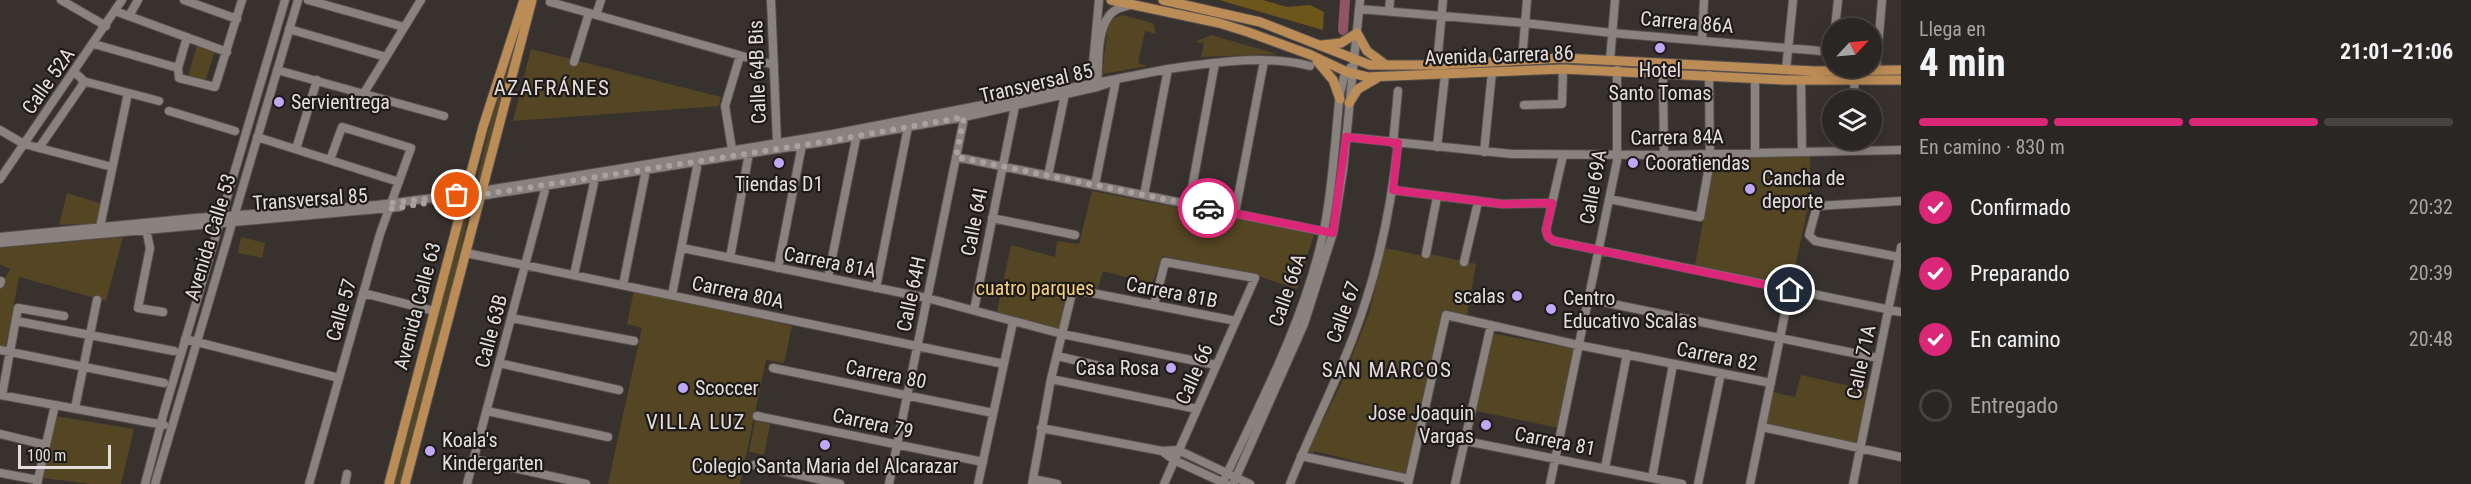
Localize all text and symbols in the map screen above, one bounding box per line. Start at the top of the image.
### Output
street label: Carrera 86A [1639,6,1735,38]
text: Llega en [1919,17,1986,41]
north arrow [1822,18,1882,78]
map controls [1822,18,1882,150]
street label: Calle 64B Bis [743,20,771,124]
text: 21:01–21:06 [2340,39,2453,64]
street label: Avenida Carrera 86 [1424,40,1574,70]
text: 4 min [1919,40,2006,86]
marker: Hotel Santo Tomas [1653,41,1667,55]
street label: Calle 52A [17,43,80,119]
street label: Transversal 85 [977,58,1095,108]
place label: Hotel Santo Tomas [1609,58,1711,105]
district label: AZAFRÁNES [494,76,610,100]
place label: Servientrega [291,90,390,114]
button: layers [1822,90,1882,150]
marker: Servientrega [272,95,286,109]
street label: Carrera 84A [1630,124,1724,150]
text: En camino · 830 m [1919,135,2065,159]
street label: Calle 69A [1575,147,1611,226]
place label: Cooratiendas [1645,151,1750,175]
marker: Tiendas D1 [772,156,786,170]
marker: Cooratiendas [1626,156,1640,170]
place label: Cancha de deporte [1762,166,1845,213]
pin [431,169,482,220]
street label: Avenida Calle 53 [179,171,241,303]
place label: Tiendas D1 [735,172,823,196]
icon: bag [440,178,473,211]
courier [1178,178,1238,238]
marker: Cancha de deporte [1743,182,1757,196]
street label: Transversal 85 [252,183,368,215]
street label: Calle 64I [956,186,992,258]
icon: check [1919,191,1952,224]
icon: car [1192,192,1225,225]
text: Confirmado [1970,195,2071,220]
text: 20:32 [2409,195,2453,219]
street label: Avenida Calle 63 [388,240,446,372]
street label: Carrera 81A [782,241,879,283]
street label: Calle 66A [1263,250,1311,330]
street label: Calle 64H [891,254,931,334]
icon: check [1919,257,1952,290]
text: Preparando [1970,261,2070,286]
text: 20:39 [2409,261,2453,285]
pin [1764,264,1815,315]
street label: Carrera 80A [690,271,787,314]
street label: Carrera 81B [1124,271,1220,313]
icon: home [1773,273,1806,306]
street label: Calle 57 [321,276,361,344]
park label: cuatro parques [976,276,1094,300]
street label: Calle 67 [1321,278,1365,346]
place label: scalas [1454,284,1505,308]
place label: Centro Educativo Scalas [1563,286,1697,333]
marker: scalas [1510,289,1524,303]
street label: Calle 63B [470,292,512,370]
marker: Centro Educativo Scalas [1544,302,1558,316]
street label: Calle 71A [1841,322,1881,401]
icon: check [1919,323,1952,356]
text: En camino [1970,327,2061,352]
text: 20:48 [2409,327,2453,351]
street label: Carrera 82 [1675,336,1760,376]
street label: Calle 66 [1170,340,1218,408]
street label: Carrera 80 [844,354,928,394]
place label: Casa Rosa [1075,356,1159,380]
district label: SAN MARCOS [1322,358,1452,382]
marker: Casa Rosa [1164,361,1178,375]
place label: Scoccer [695,376,759,400]
marker: Scoccer [676,381,690,395]
text: Entregado [1970,393,2058,418]
place label: Jose Joaquin Vargas [1368,401,1474,448]
street label: Carrera 79 [830,403,916,443]
district label: VILLA LUZ [646,410,746,434]
marker: Jose Joaquin Vargas [1479,418,1493,432]
street label: Carrera 81 [1513,421,1597,461]
place label: Koala's Kindergarten [442,428,543,475]
marker: Colegio Santa Maria del Alcarazar [818,438,832,452]
scale bar [18,442,111,470]
marker: Koala's Kindergarten [423,444,437,458]
text: 100 m [27,446,66,465]
place label: Colegio Santa Maria del Alcarazar [692,454,958,478]

